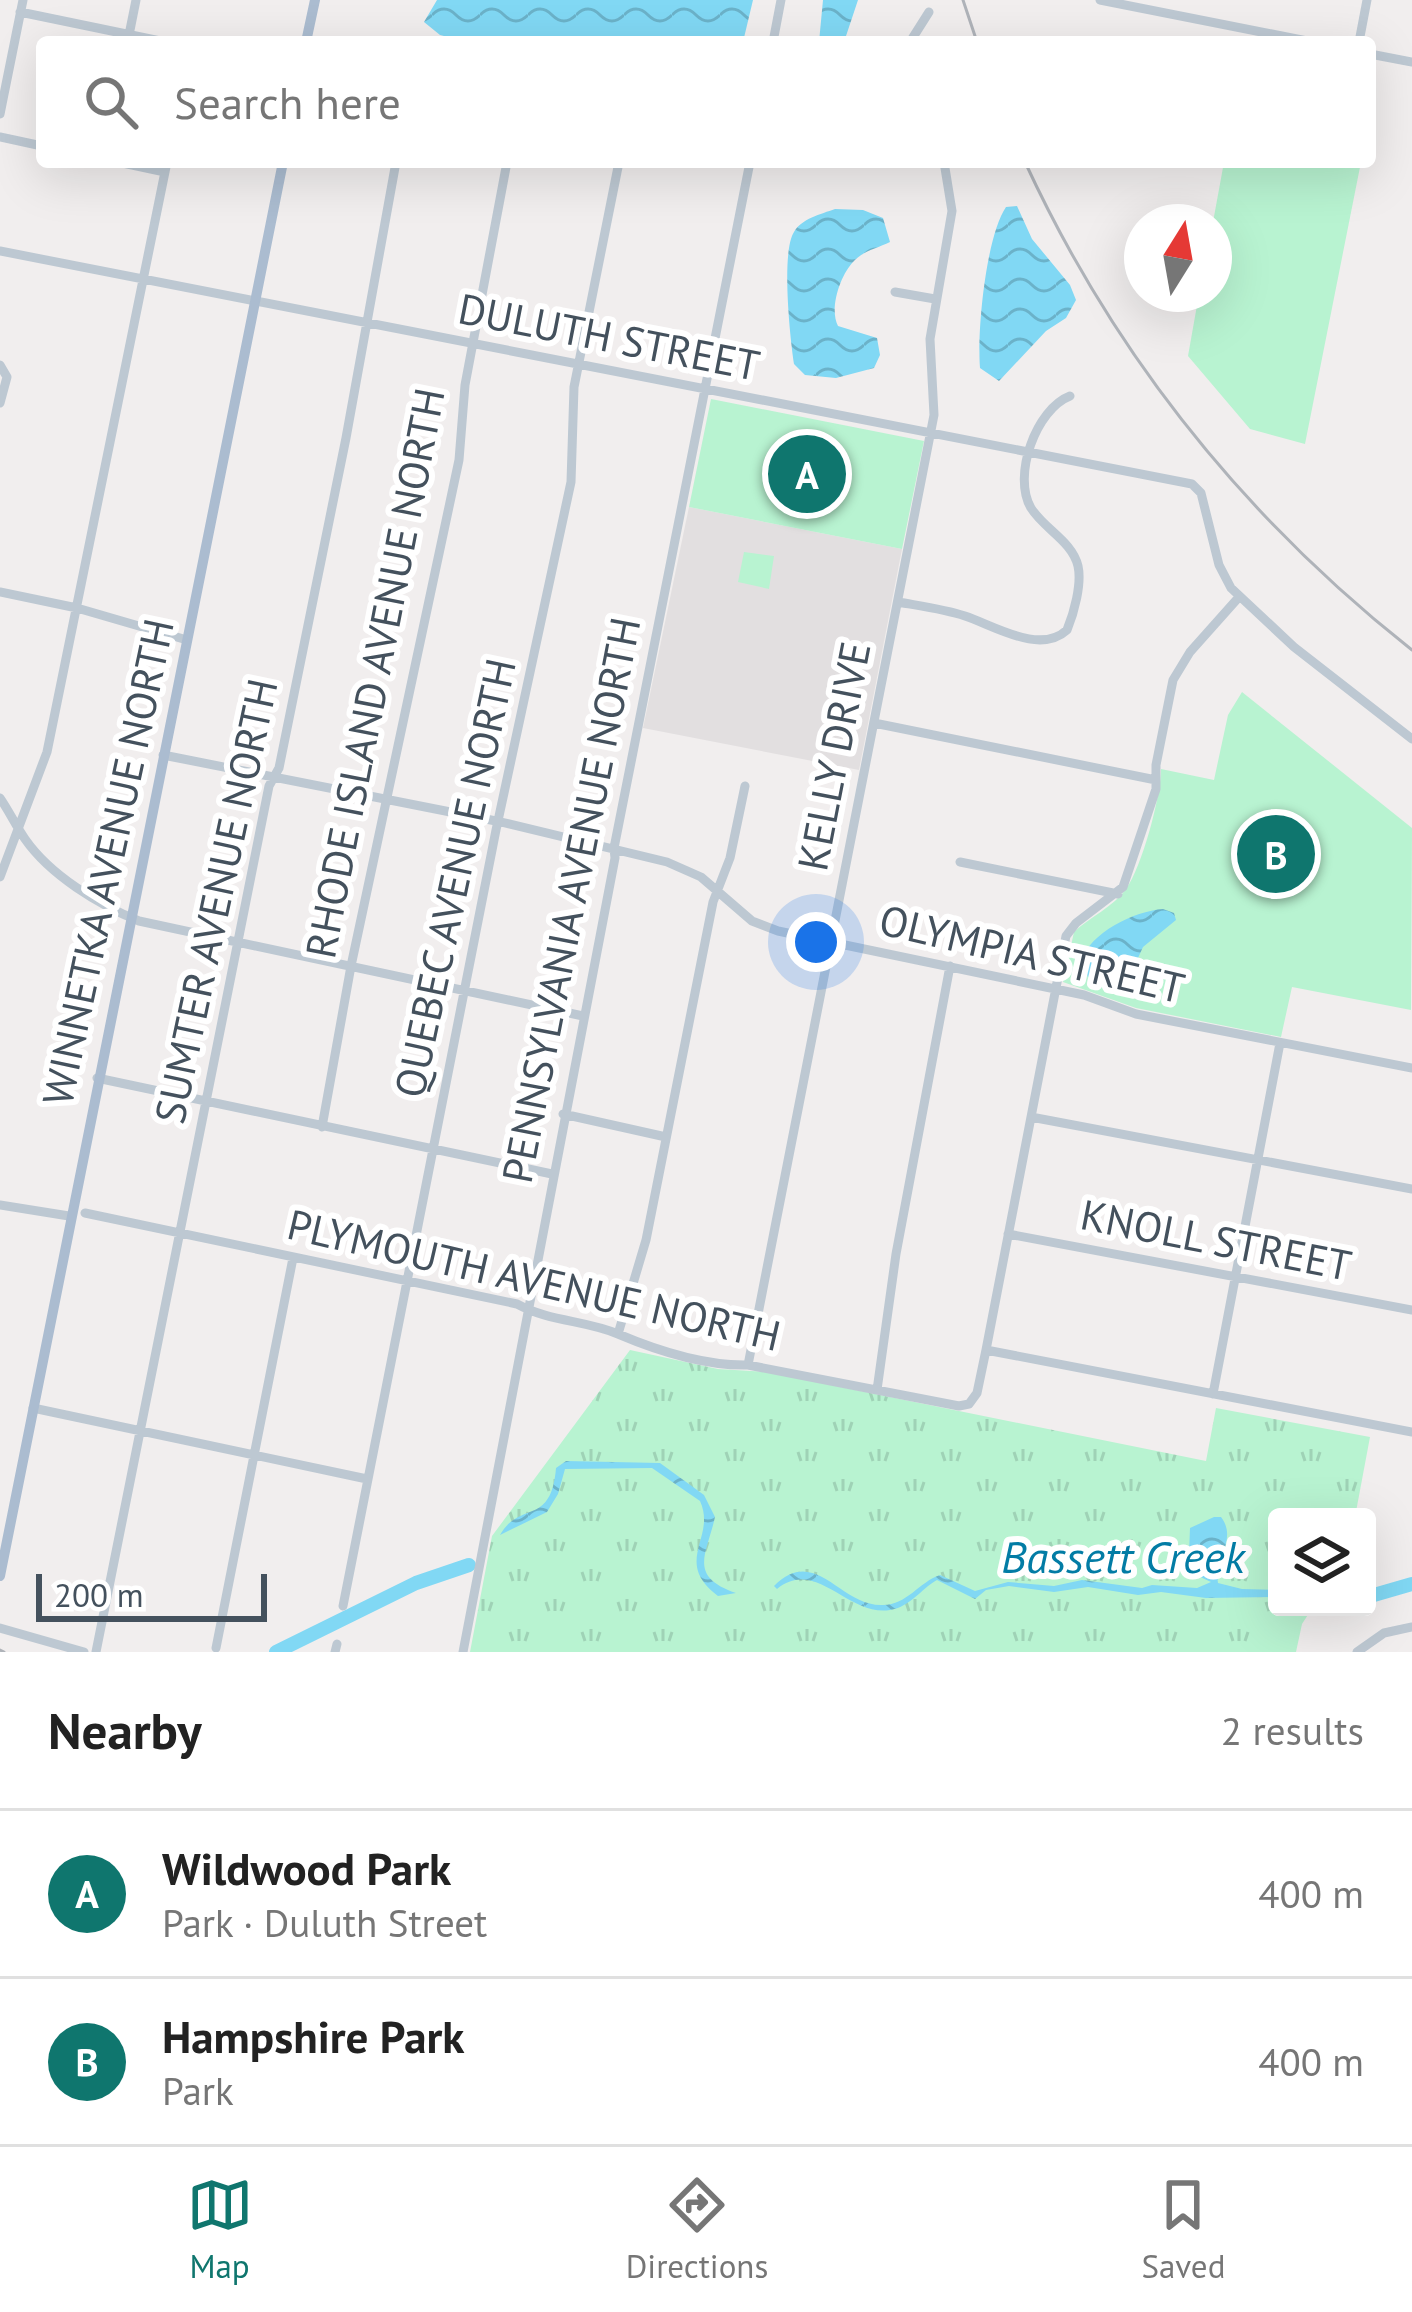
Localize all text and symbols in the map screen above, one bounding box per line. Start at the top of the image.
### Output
search box [36,36,1376,168]
icon: search [78,69,144,135]
text: Search here [174,73,401,131]
north arrow [1124,204,1232,312]
street label: DULUTH STREET [454,280,764,393]
street label: RHODE ISLAND AVENUE NORTH [292,383,457,962]
pin: A [768,429,846,519]
street label: PENNSYLVANIA AVENUE NORTH [489,613,652,1187]
street label: WINNETKA AVENUE NORTH [29,614,186,1110]
street label: KELLY DRIVE [784,637,883,875]
street label: QUEBEC AVENUE NORTH [381,653,528,1102]
street label: SUMTER AVENUE NORTH [142,674,290,1128]
pin: B [1237,809,1315,899]
street label: OLYMPIA STREET [874,892,1190,1015]
your location [786,912,846,972]
street label: KNOLL STREET [1076,1186,1356,1293]
street label: PLYMOUTH AVENUE NORTH [282,1196,786,1363]
map controls [1268,1508,1376,1616]
button: layers [1268,1508,1376,1616]
water label: Bassett Creek [1001,1527,1247,1585]
scale bar [36,1568,267,1621]
text: 200 m [54,1573,144,1616]
text: Nearby [48,1697,202,1763]
text: 2 results [1221,1705,1364,1756]
text: Wildwood Park [162,1839,451,1897]
text: A [75,1868,99,1919]
text: 400 m [1258,1868,1364,1919]
text: Park · Duluth Street [162,1897,487,1948]
text: Hampshire Park [162,2007,464,2065]
text: B [75,2036,99,2087]
text: 400 m [1258,2036,1364,2087]
text: Park [162,2065,234,2116]
tab: Map [187,2172,253,2287]
tab: Directions [626,2172,768,2287]
tab: Saved [1141,2172,1225,2287]

